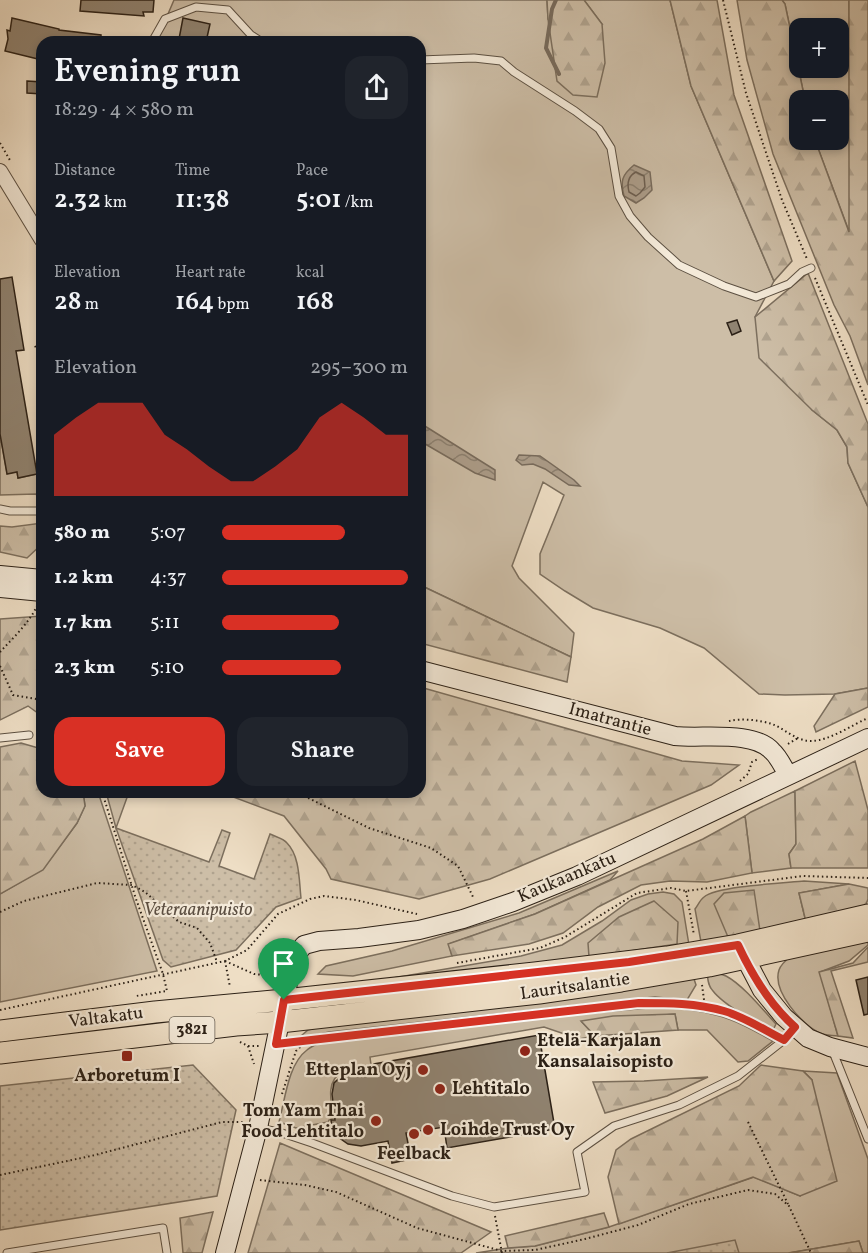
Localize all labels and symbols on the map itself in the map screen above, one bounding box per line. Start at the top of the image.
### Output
street label: Imatrantie [566,697,654,743]
street label: Kaukaankatu [514,846,620,910]
park label: Veteraanipuisto [143,898,253,923]
pin [258,938,309,1000]
street label: Lauritsalantie [519,967,631,1007]
street label: Valtakatu [67,1001,145,1035]
road number: 3821 [170,1017,214,1043]
place label: Etelä-Karjalan Kansalaisopisto [537,1029,673,1075]
marker: Etelä-Karjalan Kansalaisopisto [518,1044,532,1058]
marker: Arboretum I [120,1049,134,1063]
place label: Etteplan Oyj [305,1058,411,1083]
marker: Etteplan Oyj [416,1063,430,1077]
place label: Arboretum I [74,1064,180,1089]
place label: Lehtitalo [452,1077,530,1102]
marker: Lehtitalo [433,1082,447,1096]
place label: Tom Yam Thai Food Lehtitalo [241,1099,364,1145]
marker: Tom Yam Thai Food Lehtitalo [369,1114,383,1128]
place label: Loihde Trust Oy [440,1118,575,1143]
marker: Loihde Trust Oy [421,1123,435,1137]
marker: Feelback [407,1127,421,1141]
place label: Feelback [377,1142,451,1167]

